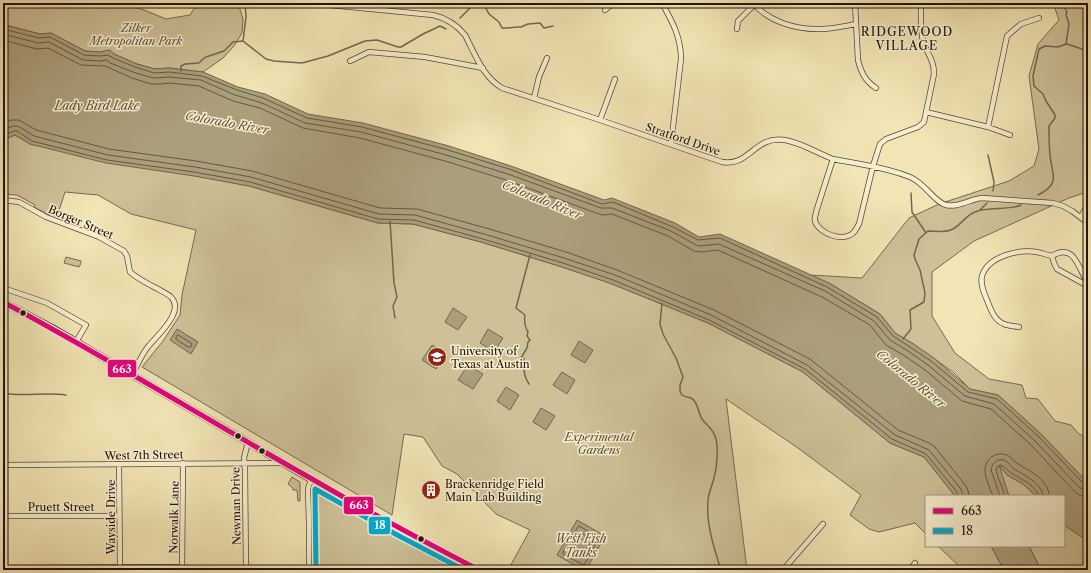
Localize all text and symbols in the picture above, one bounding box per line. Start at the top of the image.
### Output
park label: Zilker Metropolitan Park [88,21,182,48]
district label: RIDGEWOOD VILLAGE [861,24,953,53]
water label: Lady Bird Lake [53,98,141,113]
water label: Colorado River [184,108,271,137]
street label: Stratford Drive [644,120,722,158]
water label: Colorado River [500,177,585,223]
street label: Borger Street [46,202,116,242]
unlabelled marker [18,308,28,318]
place label: University of Texas at Austin [451,344,530,371]
school or university icon: University of Texas at Austin [426,346,448,368]
water label: Colorado River [874,346,950,412]
line badge: 663 [107,359,137,378]
text: 663 [112,362,132,376]
park label: Experimental Gardens [564,430,635,457]
unlabelled marker [233,431,243,441]
unlabelled marker [257,446,267,456]
street label: West 7th Street [103,447,184,463]
street label: Newman Drive [228,467,244,545]
place label: Brackenridge Field Main Lab Building [445,477,544,504]
street label: Wayside Drive [104,479,118,556]
building icon: Brackenridge Field Main Lab Building [420,479,442,501]
street label: Norwalk Lane [166,480,182,554]
legend [925,495,1065,547]
line badge: 663 [343,496,374,515]
text: 663 [349,498,369,512]
street label: Pruett Street [28,500,94,514]
text: 663 [961,503,982,518]
line badge: 18 [368,516,391,535]
text: 18 [374,518,386,532]
text: 18 [961,523,973,538]
water label: West Fish Tanks [555,531,607,560]
unlabelled marker [416,534,426,544]

